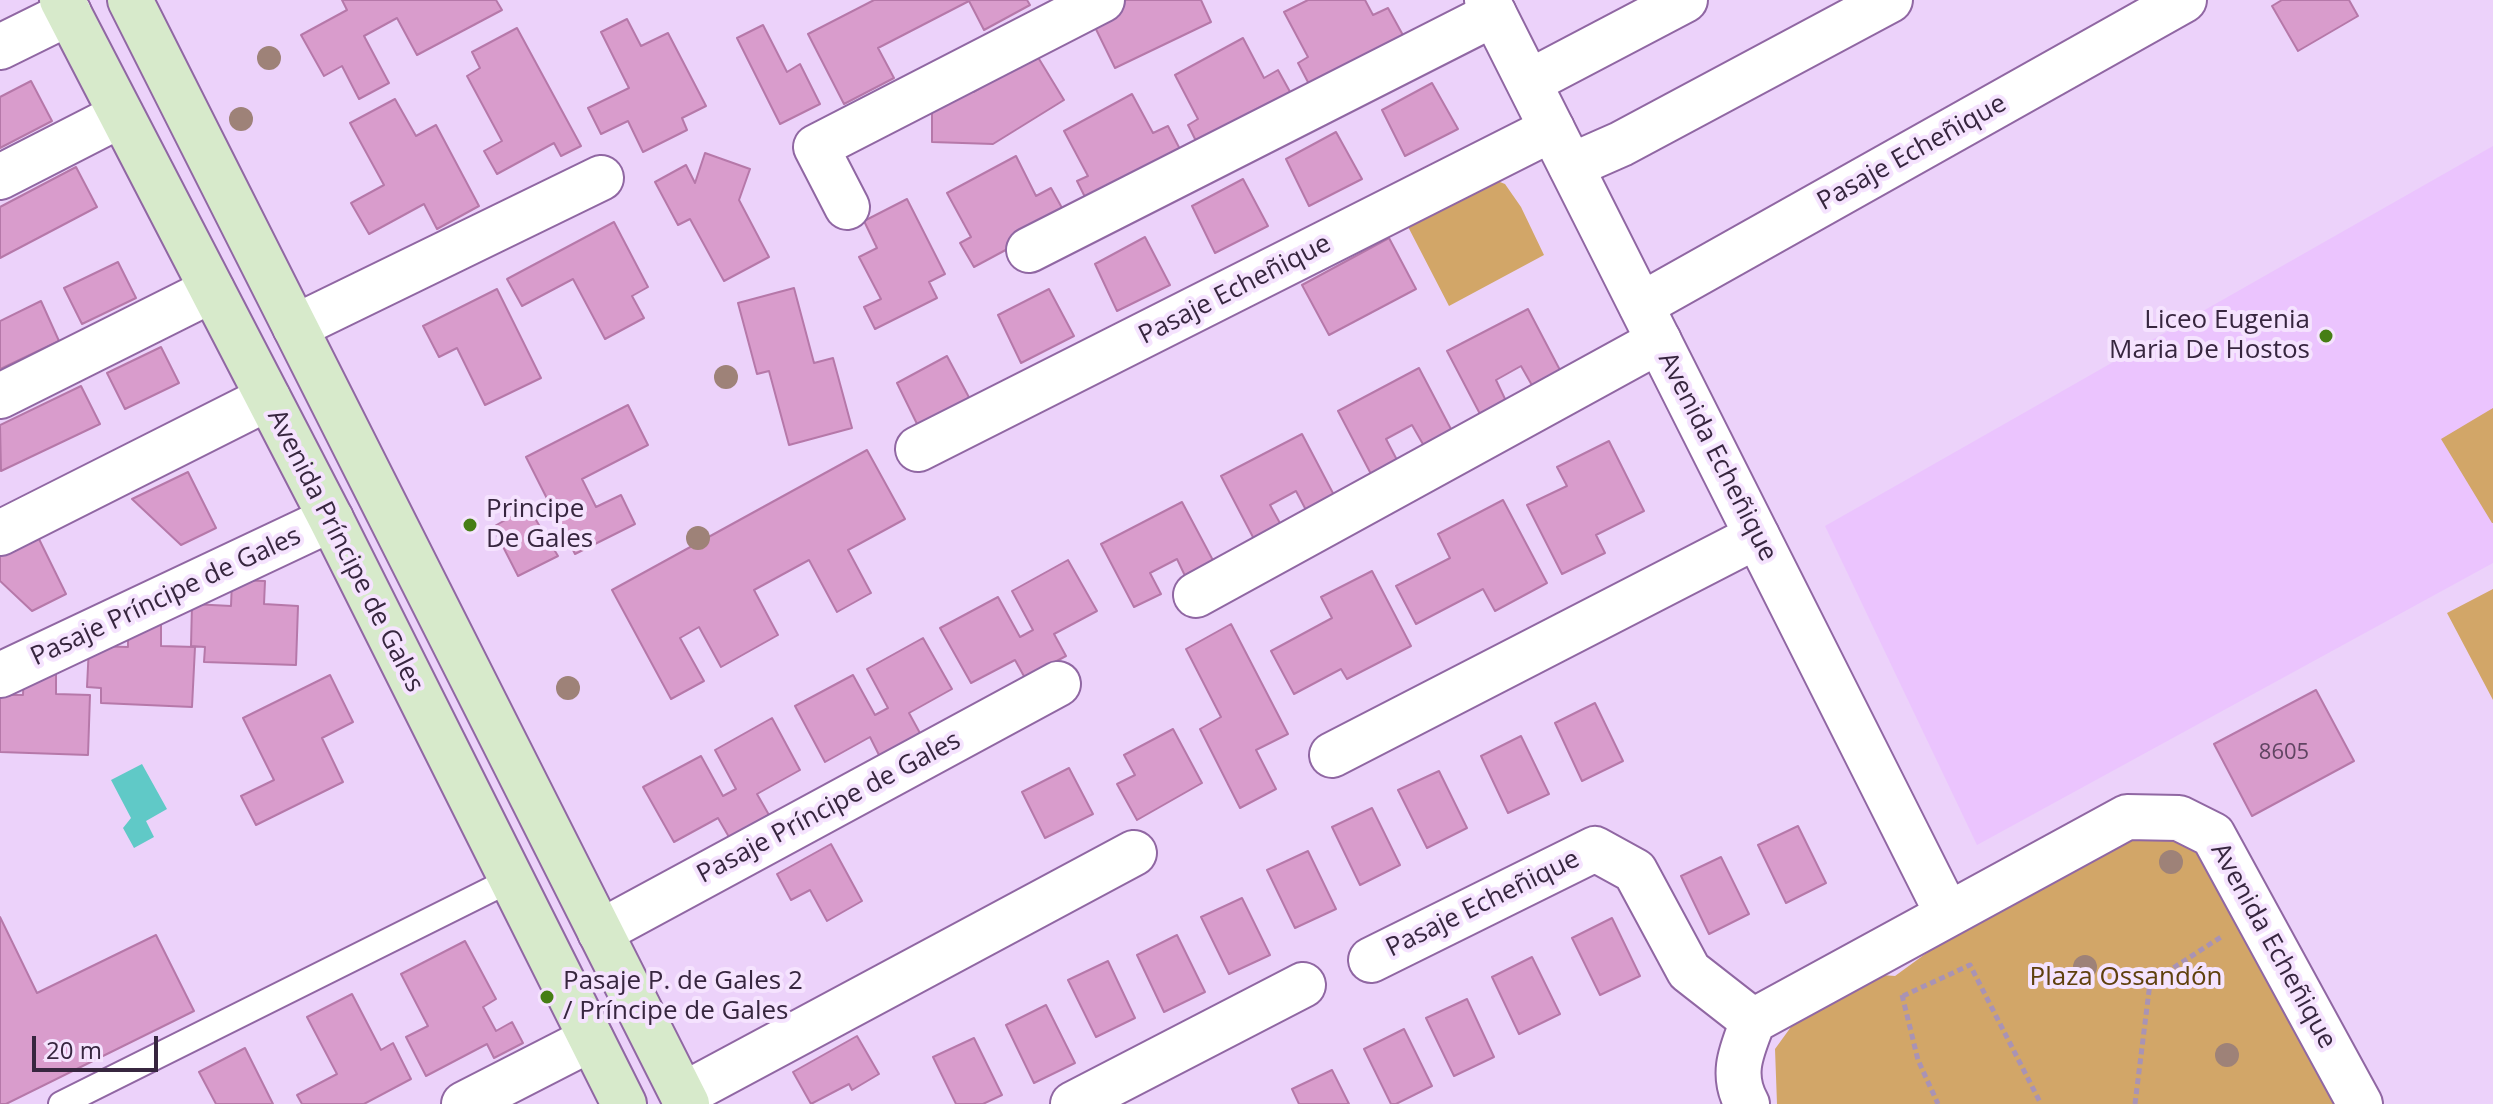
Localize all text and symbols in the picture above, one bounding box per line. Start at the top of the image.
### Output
street label: Pasaje Echeñique [1812,88,2012,218]
street label: Pasaje Echeñique [1134,228,1336,352]
place label: Liceo Eugenia Maria De Hostos [2109,305,2310,366]
marker: Liceo Eugenia Maria De Hostos [2317,327,2335,345]
street label: Avenida Echeñique [1651,347,1783,567]
street label: Avenida Príncipe de Gales [260,405,430,697]
place label: Principe De Gales [486,494,593,556]
marker: Principe De Gales [461,516,479,534]
street label: Pasaje Príncipe de Gales [26,521,306,673]
street label: Pasaje Príncipe de Gales [692,725,966,891]
house number: 8605 [2259,740,2309,766]
street label: Avenida Echeñique [2204,838,2342,1054]
street label: Pasaje Echeñique [1381,844,1585,964]
park label: Plaza Ossandón [2030,962,2222,994]
place label: Pasaje P. de Gales 2 / Príncipe de Gales [563,966,803,1028]
marker: Pasaje P. de Gales 2 / Príncipe de Gales [538,988,556,1006]
scale bar [36,1020,162,1070]
text: 20 m [46,1033,102,1066]

